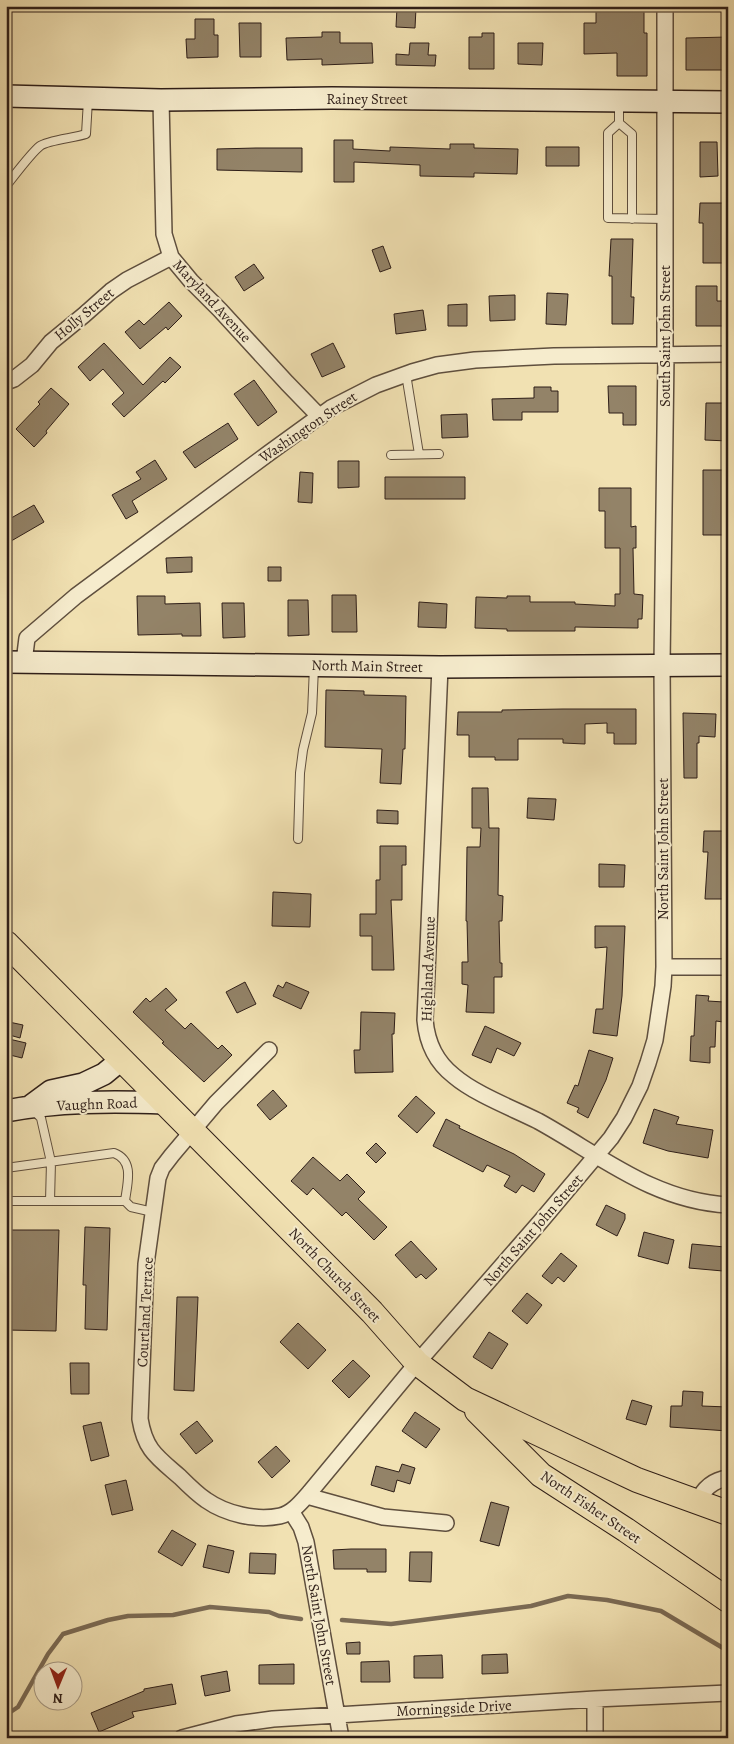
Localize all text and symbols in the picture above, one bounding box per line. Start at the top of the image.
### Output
street label: Rainey Street [326,89,408,109]
street label: Maryland Avenue [168,255,256,347]
street label: South Saint John Street [655,265,675,407]
street label: Holly Street [50,283,118,345]
street label: Washington Street [254,387,361,468]
street label: North Main Street [311,655,423,677]
street label: North Saint John Street [653,778,673,920]
street label: Highland Avenue [416,916,440,1022]
street label: Vaughn Road [55,1093,139,1115]
street label: North Saint John Street [479,1170,587,1290]
street label: North Church Street [284,1223,386,1327]
street label: Courtland Terrace [132,1256,158,1368]
street label: North Fisher Street [537,1466,645,1548]
street label: North Saint John Street [297,1543,341,1687]
north arrow [32,1662,82,1712]
text: N [53,1689,63,1708]
street label: Morningside Drive [396,1695,512,1721]

